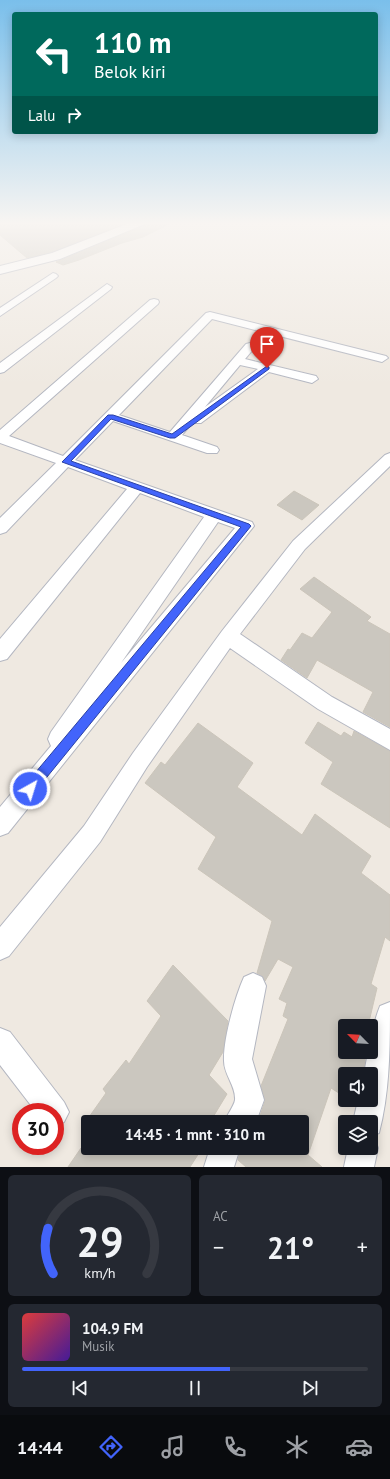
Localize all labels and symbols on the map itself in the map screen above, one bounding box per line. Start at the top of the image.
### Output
pin [250,327,284,368]
position arrow [9,768,51,810]
north arrow [338,1019,378,1059]
speed limit sign: 30 [12,1103,64,1155]

